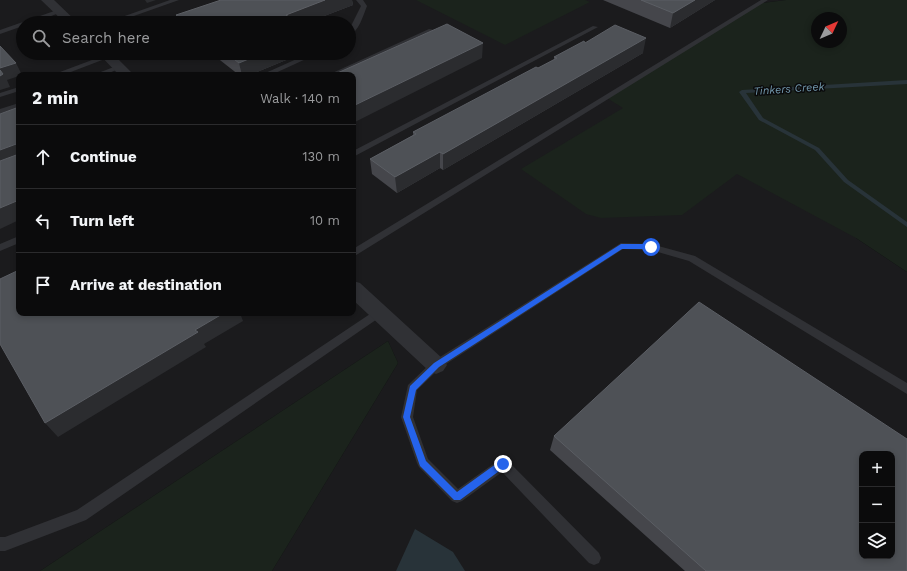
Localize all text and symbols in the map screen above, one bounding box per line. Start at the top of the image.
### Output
north arrow [811,12,847,48]
search box [16,16,356,60]
icon: search [30,27,52,49]
text: Search here [62,29,150,47]
water label: Tinkers Creek [753,80,826,98]
text: 2 min [32,88,78,108]
text: Walk · 140 m [260,91,340,106]
icon: ahead [32,146,54,168]
text: Continue [70,148,137,166]
text: 130 m [302,149,340,164]
icon: left [32,210,54,232]
text: Turn left [70,212,134,230]
text: 10 m [310,213,340,228]
route start [642,238,660,256]
icon: arrive [32,274,54,296]
text: Arrive at destination [70,276,222,294]
map controls [859,451,895,559]
button: + [859,451,895,487]
route end [494,455,512,473]
button: − [859,487,895,523]
button: layers [859,523,895,559]

